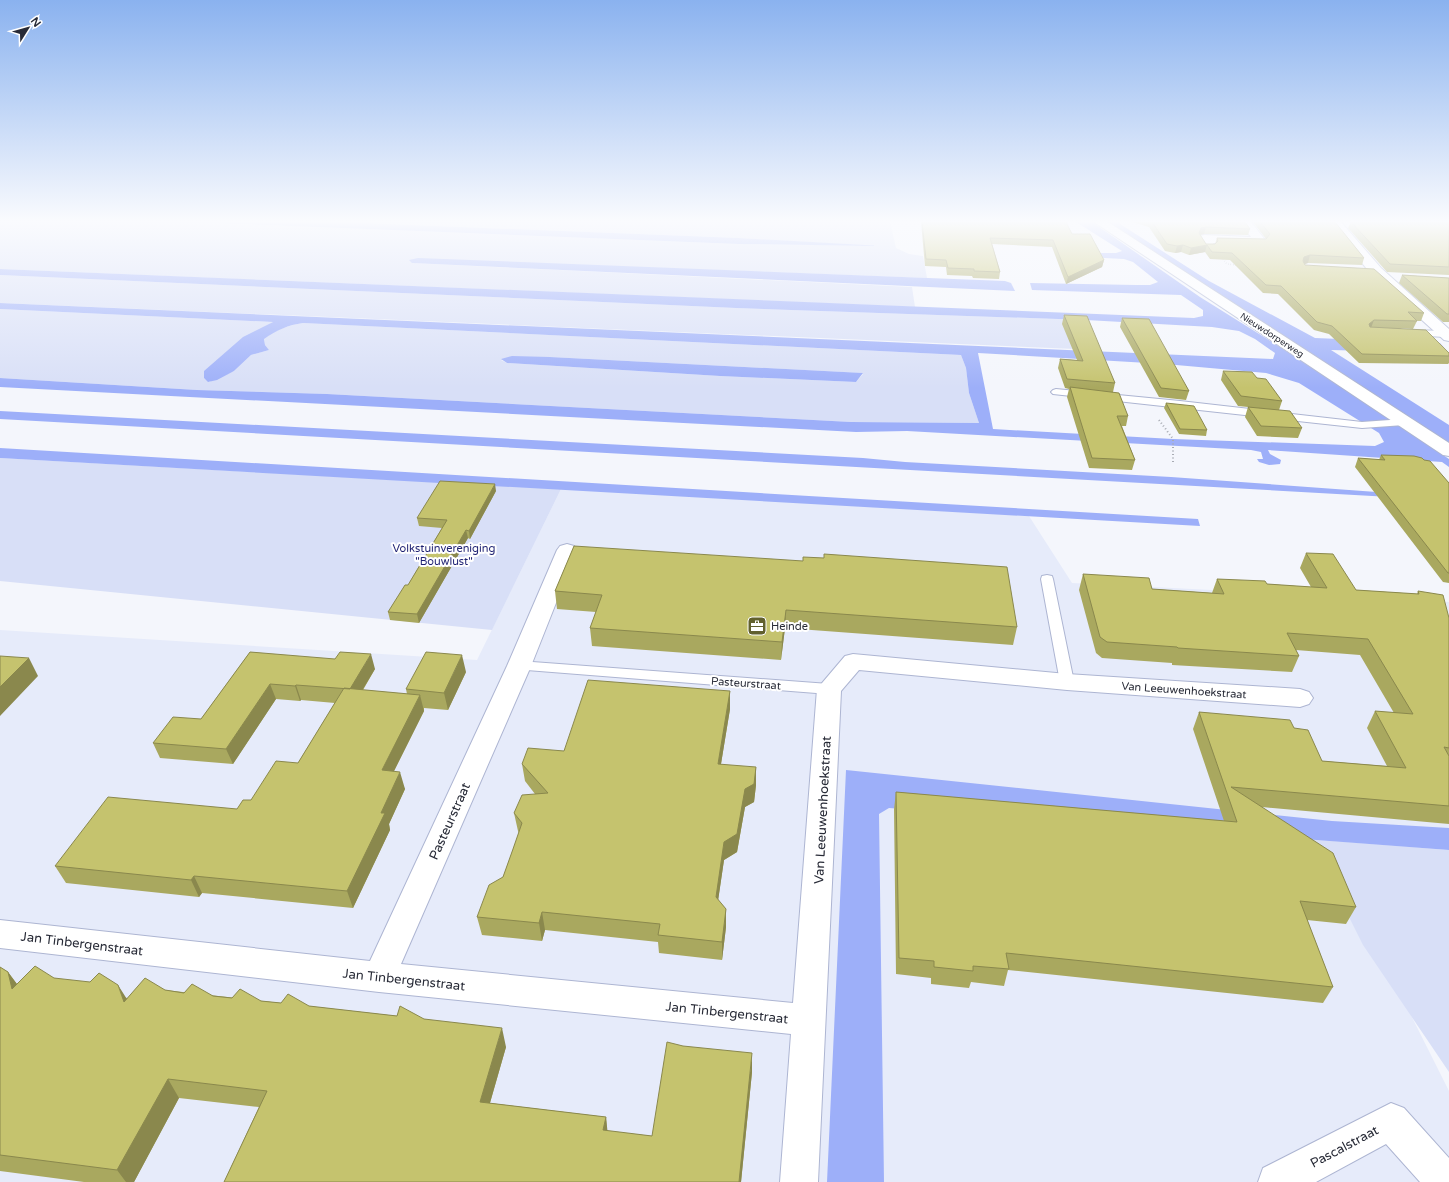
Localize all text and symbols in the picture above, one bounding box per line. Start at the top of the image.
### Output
north arrow [8,8,48,48]
text: N [28,15,43,30]
street label: Nieuwdorperweg [1238,311,1306,360]
park label: Volkstuinvereniging "Bouwlust" [393,542,495,568]
office icon: Heinde [746,615,768,637]
place label: Heinde [771,620,808,633]
street label: Pasteurstraat [711,675,781,692]
street label: Van Leeuwenhoekstraat [1121,680,1247,701]
street label: Van Leeuwenhoekstraat [811,736,835,885]
street label: Pasteurstraat [426,780,474,862]
street label: Jan Tinbergenstraat [20,929,144,959]
street label: Jan Tinbergenstraat [342,966,466,994]
street label: Jan Tinbergenstraat [665,999,789,1027]
street label: Pascalstraat [1308,1122,1381,1172]

